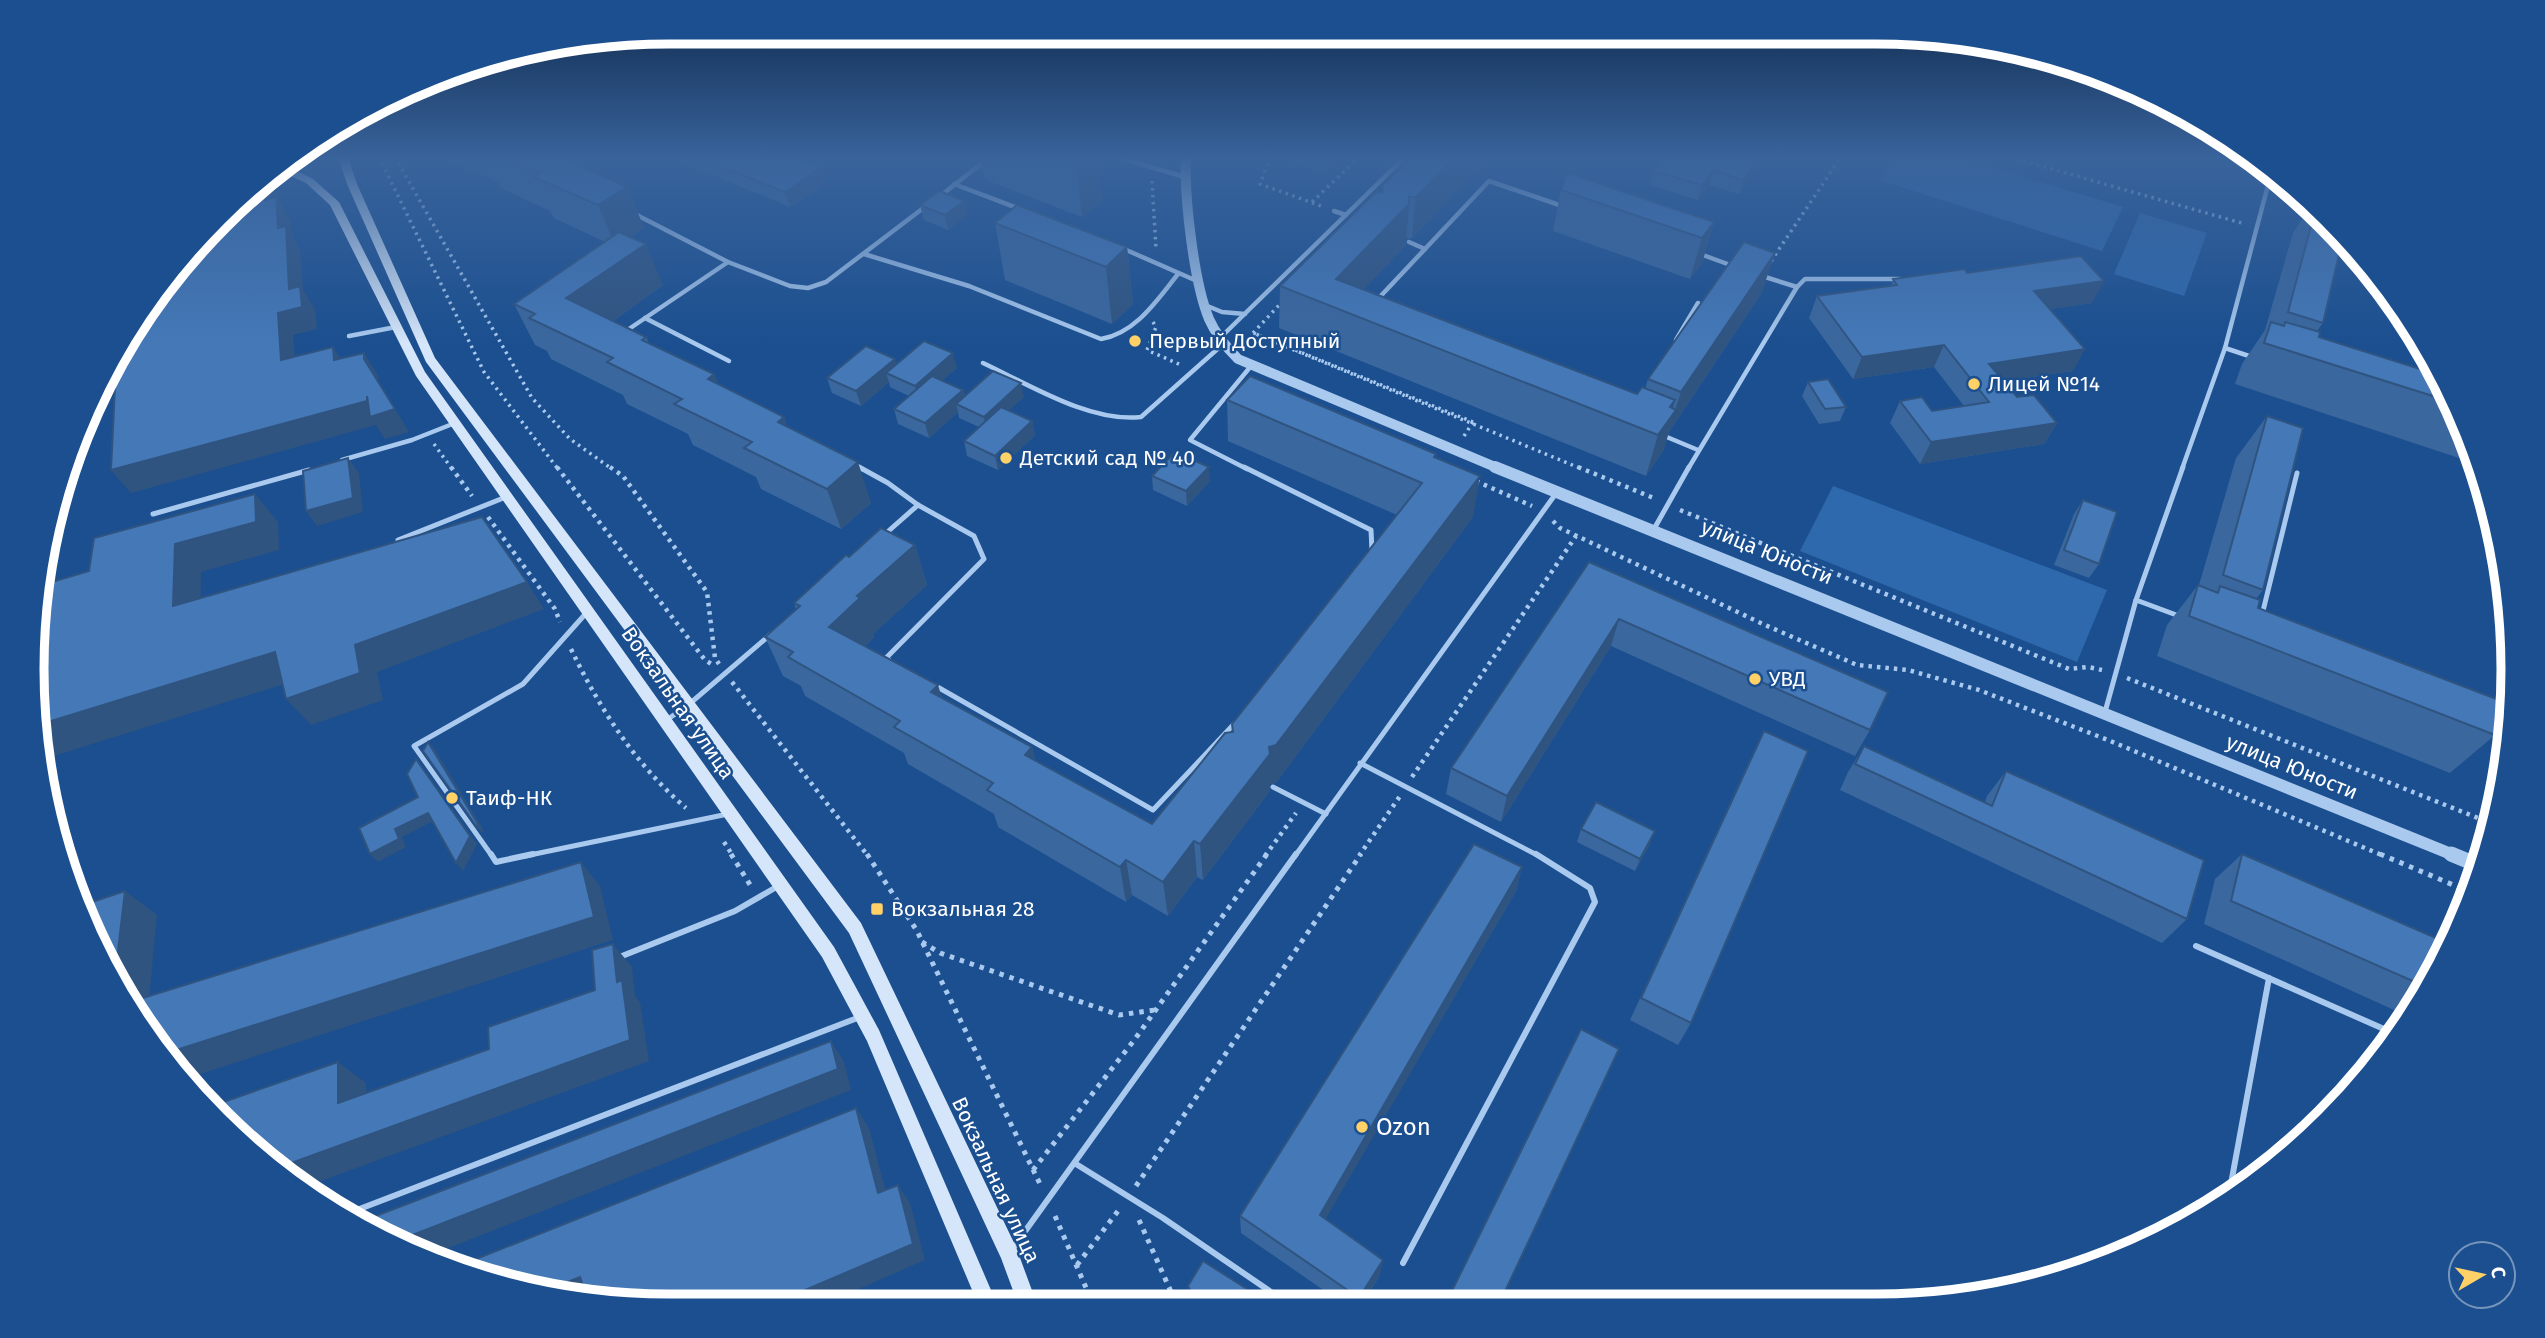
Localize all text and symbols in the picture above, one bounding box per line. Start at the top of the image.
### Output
place label: Первый Доступный [1149,328,1340,354]
marker: Первый Доступный [1127,333,1143,349]
place label: Лицей №14 [1988,371,2100,397]
marker: Лицей №14 [1966,376,1982,392]
place label: Детский сад № 40 [1019,445,1195,471]
marker: Детский сад № 40 [998,450,1014,466]
street label: улица Юности [1697,514,1837,590]
street label: Вокзальная улица [616,622,740,784]
place label: УВД [1769,666,1806,692]
marker: УВД [1747,671,1763,687]
street label: улица Юности [2222,729,2362,805]
place label: Таиф-НК [466,785,553,811]
marker: Таиф-НК [444,790,460,806]
place label: Вокзальная 28 [891,896,1035,922]
marker: Вокзальная 28 [869,901,885,917]
street label: Вокзальная улица [946,1093,1046,1267]
place label: Ozon [1376,1113,1431,1141]
marker: Ozon [1354,1119,1370,1135]
north arrow [2447,1240,2517,1310]
text: С [2486,1265,2511,1280]

